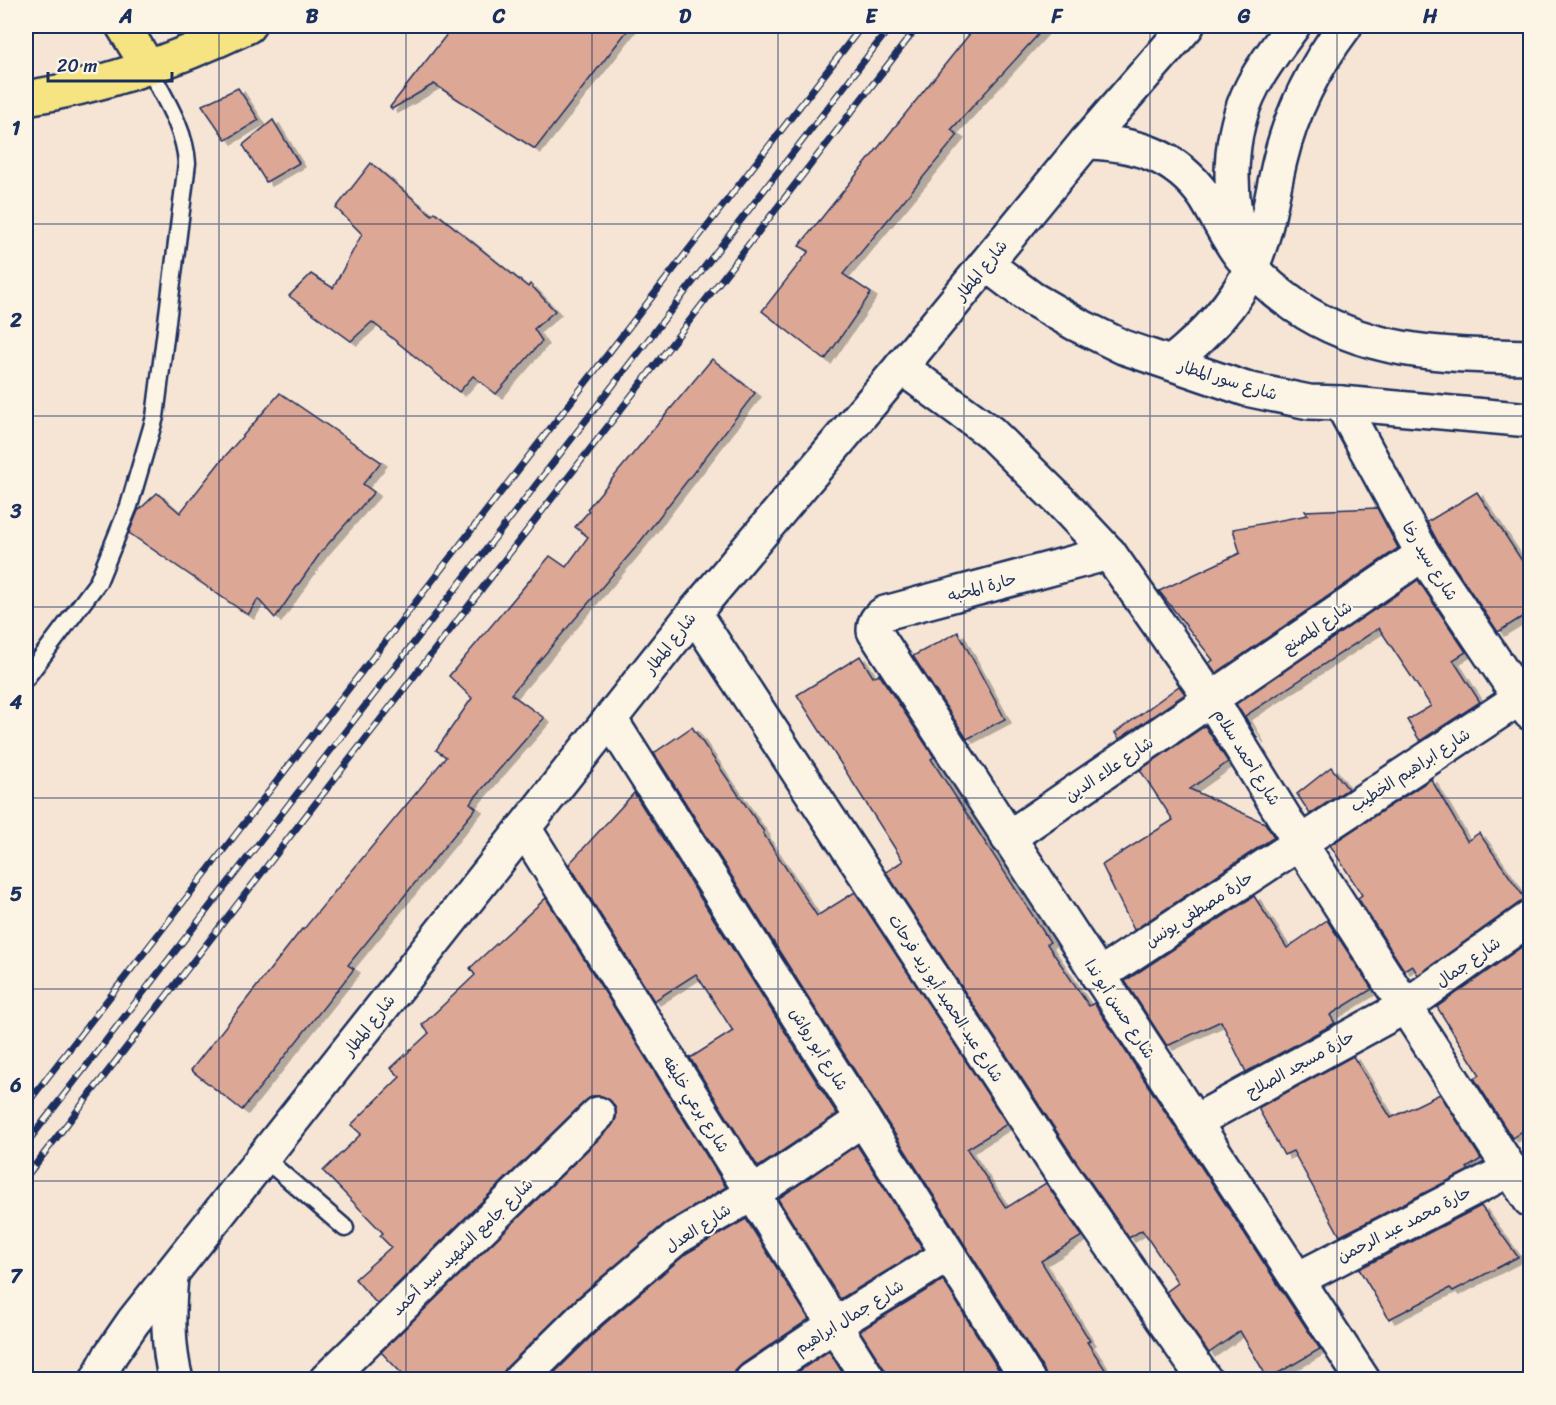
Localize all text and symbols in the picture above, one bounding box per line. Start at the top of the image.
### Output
text: A [118,0,133,34]
text: B [306,0,319,34]
text: C [492,0,506,34]
text: D [679,0,692,34]
text: E [865,0,878,34]
text: F [1051,0,1064,34]
text: G [1237,0,1251,34]
text: H [1422,0,1438,34]
scale bar [48,45,172,83]
text: 20 m [57,50,97,82]
text: 1 [12,111,21,146]
street label: شارع المطار [946,233,1015,309]
text: 2 [9,303,22,338]
street label: شارع سور المطار [1173,351,1281,409]
text: 3 [10,494,22,529]
street label: شارع سيد رخا [1394,515,1466,607]
street label: حارة المحبه [944,564,1020,610]
street label: شارع المصنع [1276,593,1358,661]
street label: شارع المطار [635,606,704,682]
text: 4 [9,685,23,720]
street label: شارع أحمد سلام [1205,703,1289,811]
street label: شارع ابراهيم الخطيب [1344,720,1476,820]
street label: شارع علاء الدين [1058,728,1160,810]
street label: حارة مصطفى يونس [1139,863,1259,955]
text: 5 [10,877,22,912]
street label: شارع عبد الحميد أبو زيد فرحات [880,908,1012,1088]
street label: شارع جمال [1429,929,1507,995]
street label: شارع حسن أبو ندا [1077,953,1163,1065]
street label: شارع المطار [334,988,403,1064]
street label: شارع أبو رواش [782,1001,856,1097]
street label: حارة مسجد الصلاح [1240,1022,1360,1106]
street label: شارع برعي خليفه [654,1050,738,1158]
text: 6 [9,1068,22,1103]
street label: شارع جامع الشهيد سيد أحمد [384,1171,540,1323]
street label: حارة محمد عبد الرحمن [1332,1178,1476,1270]
street label: شارع العدل [659,1196,737,1260]
text: 7 [10,1259,23,1294]
street label: شارع جمال ابراهيم [788,1272,910,1362]

